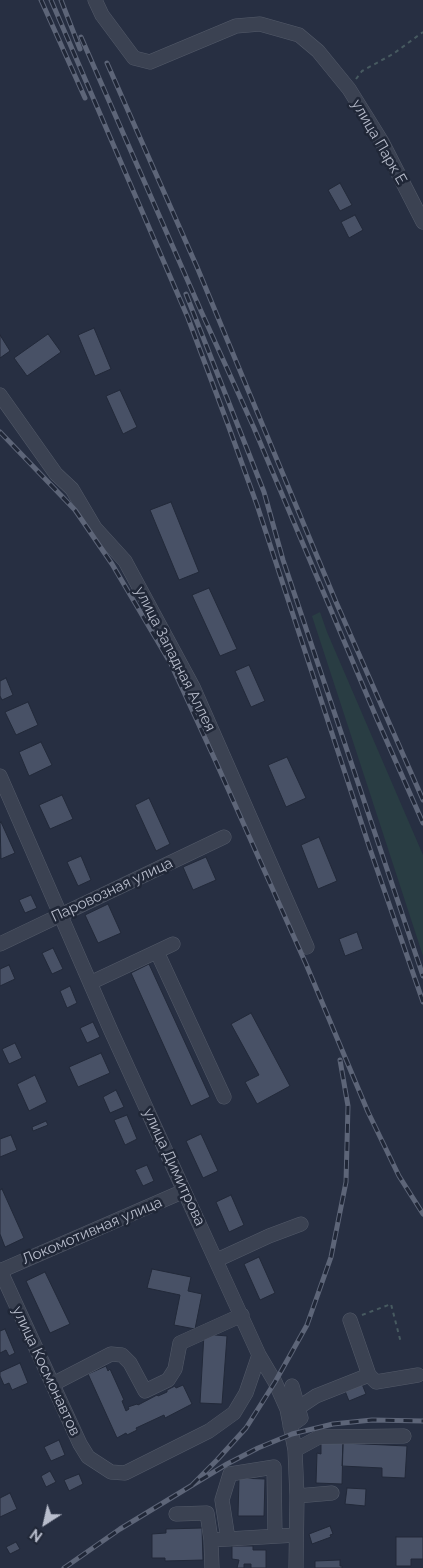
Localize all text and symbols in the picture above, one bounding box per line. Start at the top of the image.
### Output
street label: улица Парк Е [347,96,411,188]
street label: улица Западная Аллея [131,583,219,735]
street label: Паровозная улица [48,854,176,926]
street label: улица Димитрова [139,1105,209,1229]
street label: Локомотивная улица [19,1193,165,1269]
street label: улица Космонавтов [8,1303,84,1439]
north arrow [20,1498,70,1548]
text: N [27,1526,45,1545]

